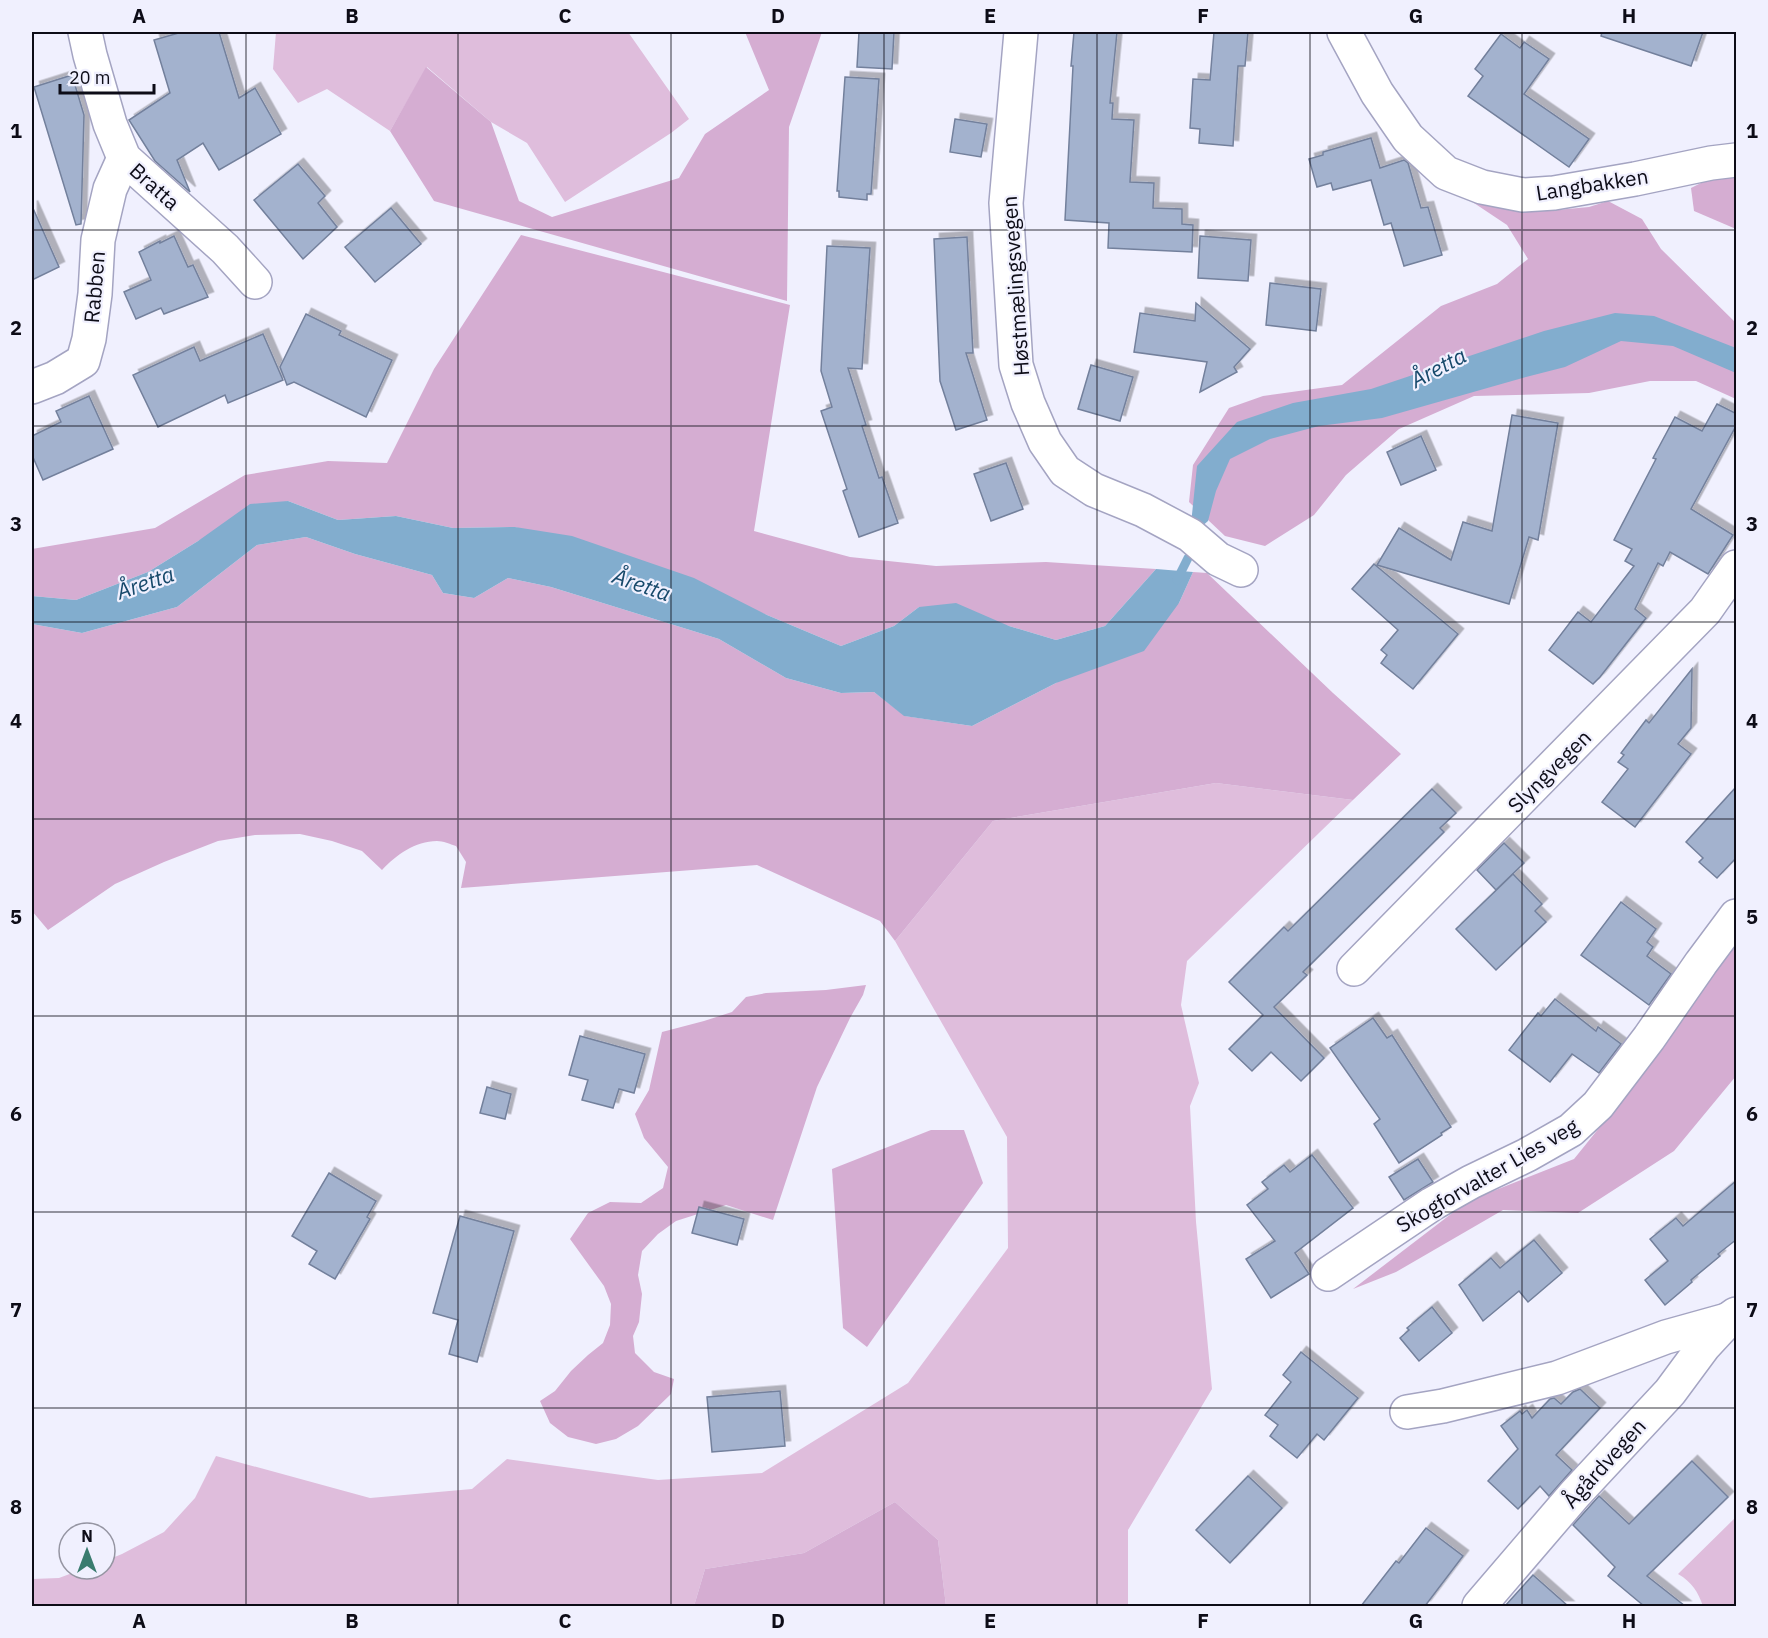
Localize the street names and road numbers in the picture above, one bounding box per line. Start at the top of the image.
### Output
street label: Bratta [124,156,186,216]
street label: Langbakken [1534,161,1650,207]
street label: Høstmælingsvegen [995,195,1035,377]
street label: Rabben [77,250,111,324]
street label: Slyngvegen [1501,723,1597,819]
street label: Skogforvalter Lies veg [1391,1111,1583,1239]
street label: Ågårdvegen [1556,1412,1652,1514]

